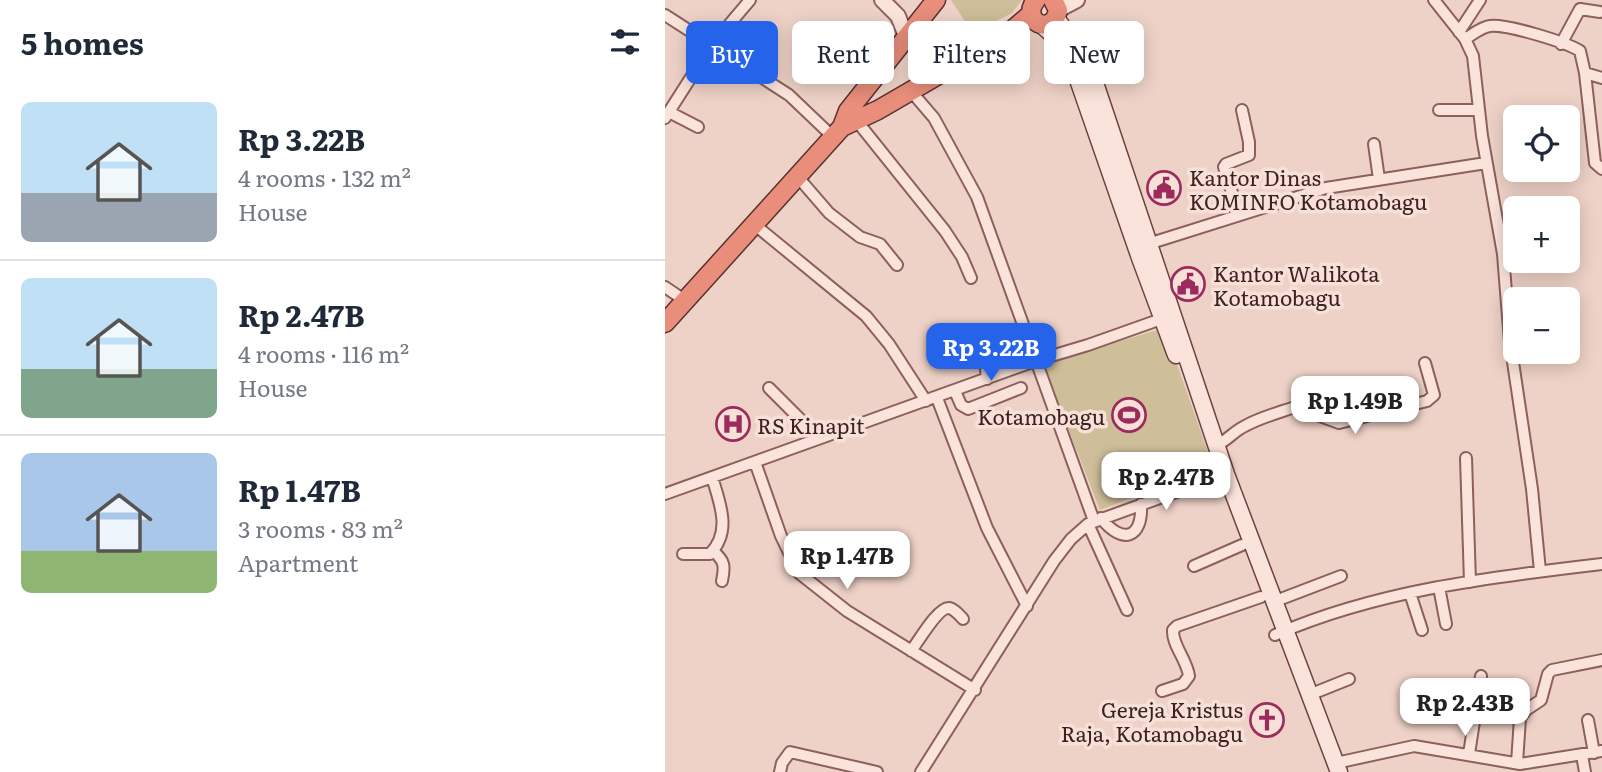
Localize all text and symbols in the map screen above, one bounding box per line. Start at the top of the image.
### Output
text: 5 homes [21,20,144,64]
chip: Buy [686,21,778,84]
chip: Rent [792,21,894,84]
chip: Filters [908,21,1030,84]
chip: New [1044,21,1144,84]
icon: filters [606,23,644,61]
map controls [1503,105,1580,364]
button: locate [1503,105,1580,182]
text: Rp 3.22B [238,116,365,160]
icon: home [77,130,161,214]
text: 4 rooms · 132 m² [238,160,411,194]
place label: Kantor Dinas KOMINFO Kotamobagu [1189,161,1427,216]
public building icon: Kantor Dinas KOMINFO Kotamobagu [1145,169,1183,207]
text: House [238,194,307,228]
button: + [1503,196,1580,273]
place label: Kantor Walikota Kotamobagu [1213,257,1380,312]
public building icon: Kantor Walikota Kotamobagu [1169,265,1207,303]
button: − [1503,287,1580,364]
text: Rp 2.47B [238,292,365,336]
icon: home [77,306,161,390]
pin: Rp 3.22B [919,324,1063,383]
text: Rp 3.22B [942,329,1040,363]
text: 4 rooms · 116 m² [238,336,409,370]
text: House [238,370,307,404]
pin: Rp 1.49B [1283,376,1427,436]
text: Rp 1.49B [1307,382,1403,416]
sports icon: Kotamobagu [1110,396,1148,434]
place label: Kotamobagu [977,400,1105,431]
hospital icon: RS Kinapit [714,405,752,443]
place label: RS Kinapit [757,409,865,440]
pin: Rp 2.47B [1094,452,1238,512]
text: Rp 2.47B [1117,458,1215,492]
text: Rp 1.47B [238,467,361,511]
icon: home [77,481,161,565]
text: 3 rooms · 83 m² [238,511,403,545]
pin: Rp 1.47B [775,532,919,591]
text: Rp 1.47B [800,537,894,571]
text: Apartment [238,545,358,579]
pin: Rp 2.43B [1393,678,1537,738]
text: Rp 2.43B [1416,684,1514,718]
place label: Gereja Kristus Raja, Kotamobagu [1061,693,1243,748]
church icon: Gereja Kristus Raja, Kotamobagu [1248,701,1286,739]

